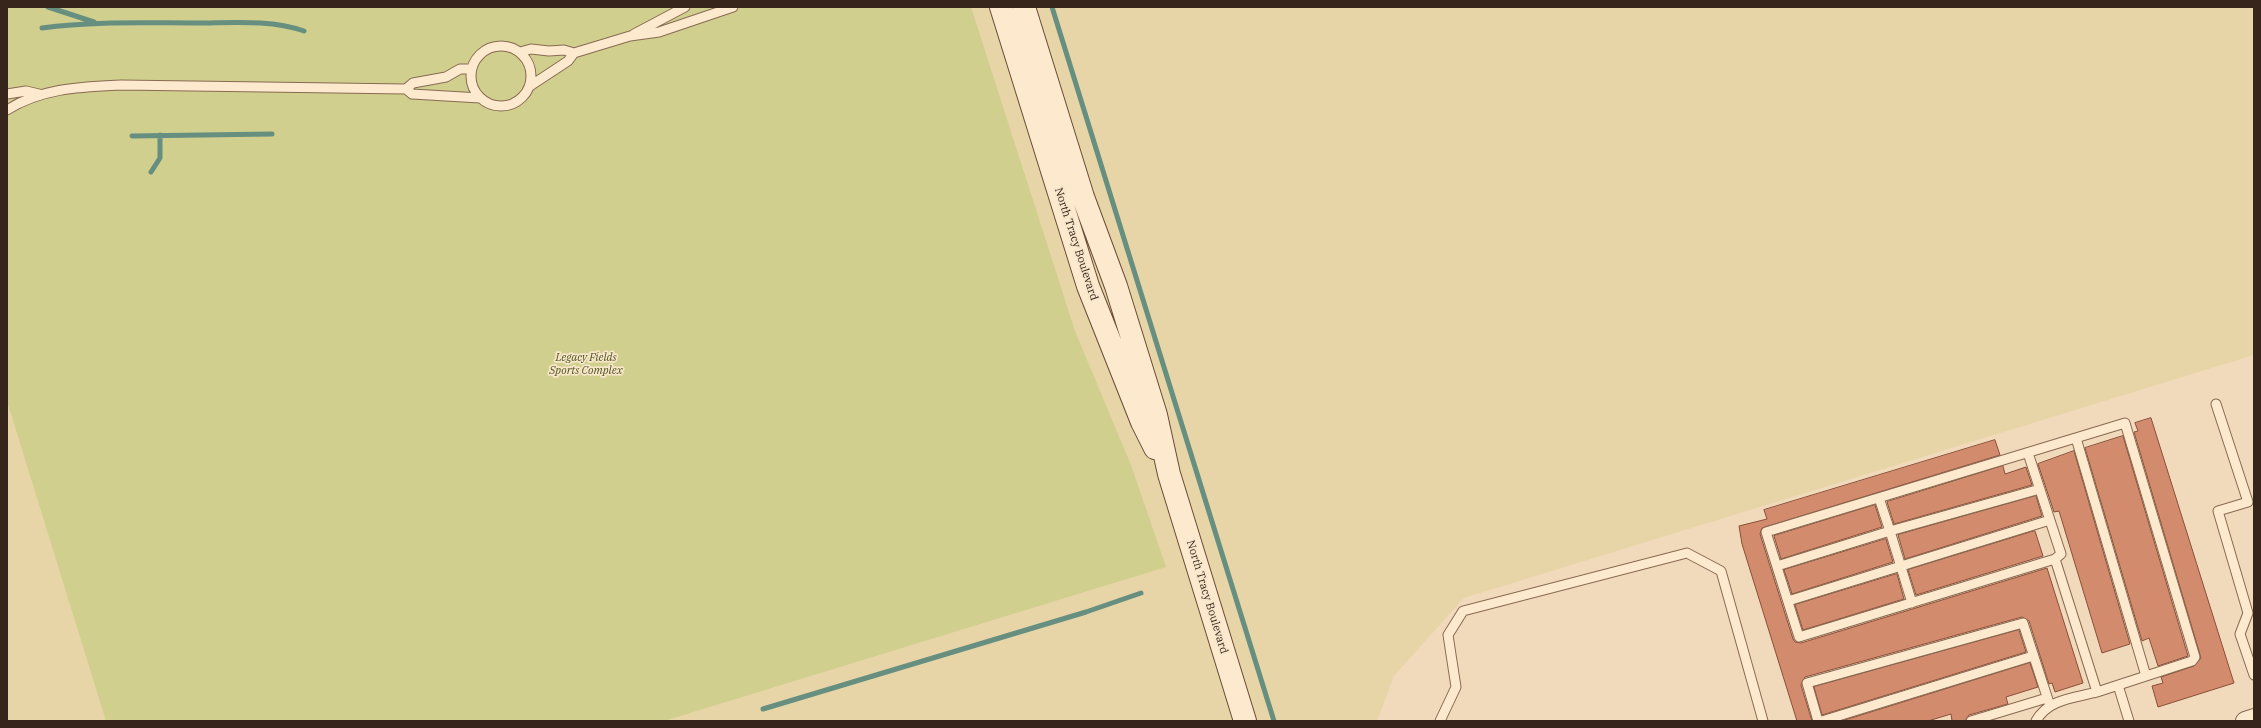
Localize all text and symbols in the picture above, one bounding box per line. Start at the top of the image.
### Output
street label: North Tracy Boulevard [1052,186,1100,302]
park label: Legacy Fields Sports Complex [549,351,623,377]
street label: North Tracy Boulevard [1183,539,1231,655]

